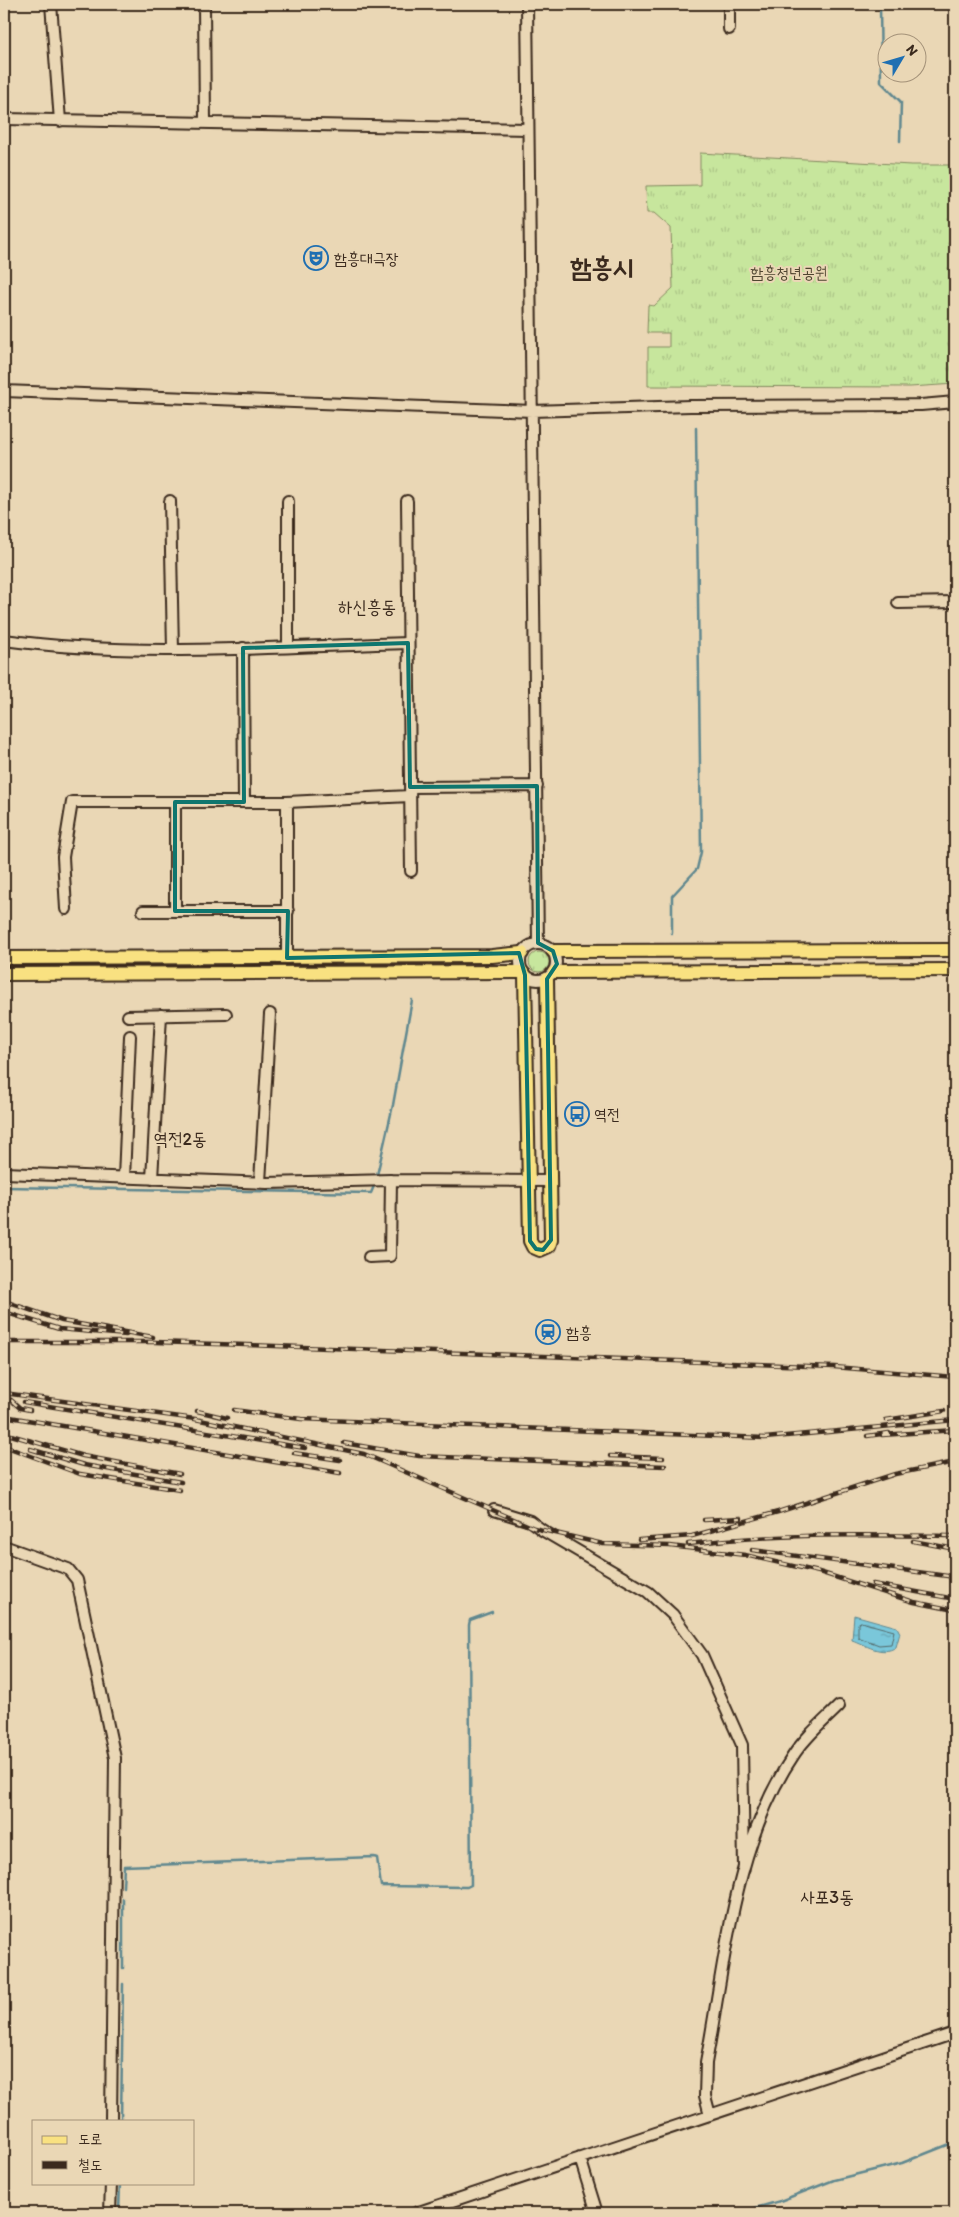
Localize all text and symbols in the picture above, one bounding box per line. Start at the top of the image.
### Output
north arrow [876,32,926,82]
text: N [902,41,921,59]
theatre icon: 함흥대극장 [303,245,329,271]
place label: 함흥대극장 [334,249,399,268]
district label: 함흥시 [570,251,633,283]
park label: 함흥청년공원 [750,263,828,282]
district label: 하신흥동 [338,596,396,618]
bus stop icon: 역전 [564,1101,590,1127]
place label: 역전 [594,1105,620,1124]
district label: 역전2동 [154,1128,206,1150]
station icon: 함흥 [535,1319,561,1345]
place label: 함흥 [566,1323,592,1342]
district label: 사포3동 [800,1886,854,1908]
legend [32,2120,195,2184]
text: 도로 [78,2130,102,2148]
text: 철도 [78,2156,102,2174]

